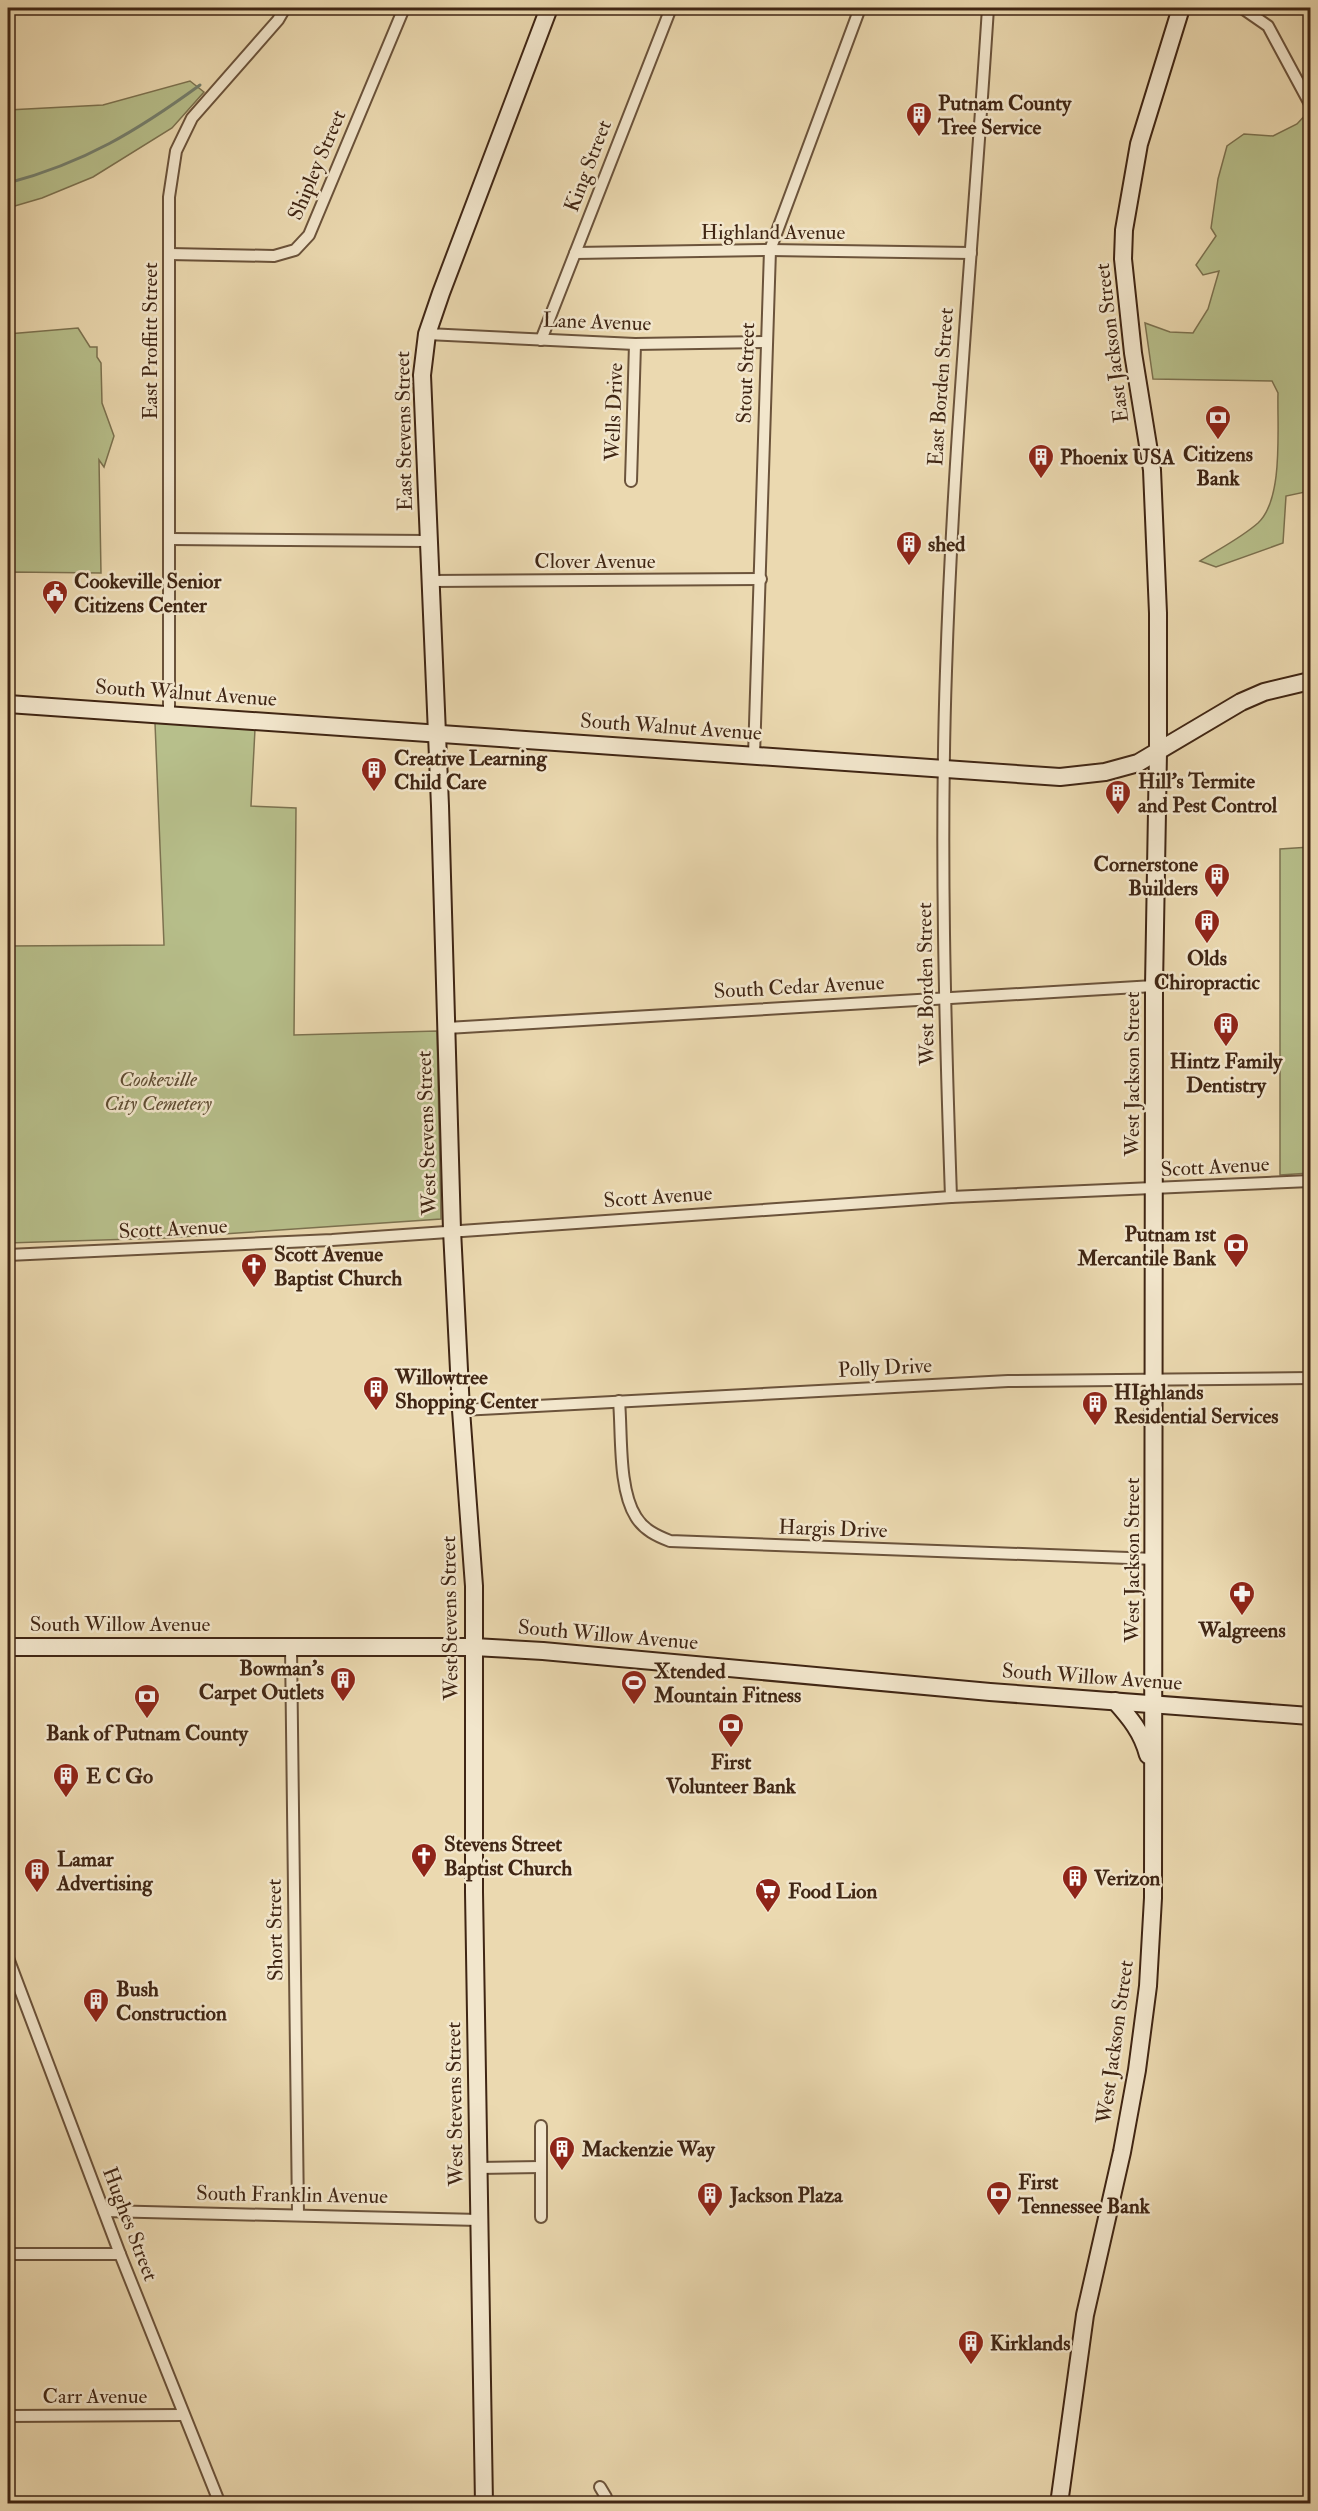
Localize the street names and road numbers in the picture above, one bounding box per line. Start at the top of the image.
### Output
street label: Shipley Street [282,106,352,224]
street label: King Street [558,116,618,216]
street label: Highland Avenue [701,219,845,246]
street label: East Proffitt Street [137,262,164,420]
street label: East Jackson Street [1089,262,1135,424]
street label: Lane Avenue [542,307,652,337]
street label: East Borden Street [922,307,960,467]
street label: Stout Street [731,322,761,424]
street label: East Stevens Street [389,351,419,511]
street label: Wells Drive [599,362,629,463]
street label: Clover Avenue [534,548,656,575]
street label: South Walnut Avenue [94,673,278,713]
street label: South Walnut Avenue [579,707,763,747]
street label: West Borden Street [911,902,941,1067]
street label: South Cedar Avenue [713,969,885,1005]
street label: West Jackson Street [1119,991,1146,1157]
street label: West Stevens Street [411,1050,443,1217]
street label: Scott Avenue [1160,1151,1270,1183]
street label: Scott Avenue [603,1180,714,1214]
street label: Scott Avenue [118,1213,228,1245]
street label: Polly Drive [837,1352,933,1384]
street label: West Jackson Street [1119,1477,1146,1643]
street label: Hargis Drive [778,1514,888,1544]
street label: West Stevens Street [435,1535,465,1702]
street label: South Willow Avenue [30,1611,211,1638]
street label: South Willow Avenue [517,1614,699,1656]
street label: South Willow Avenue [1001,1657,1183,1697]
street label: Short Street [261,1878,289,1981]
street label: West Jackson Street [1090,1958,1140,2127]
street label: West Stevens Street [440,2021,470,2188]
street label: Hughes Street [96,2163,164,2285]
street label: South Franklin Avenue [196,2180,388,2210]
street label: Carr Avenue [43,2383,148,2410]

